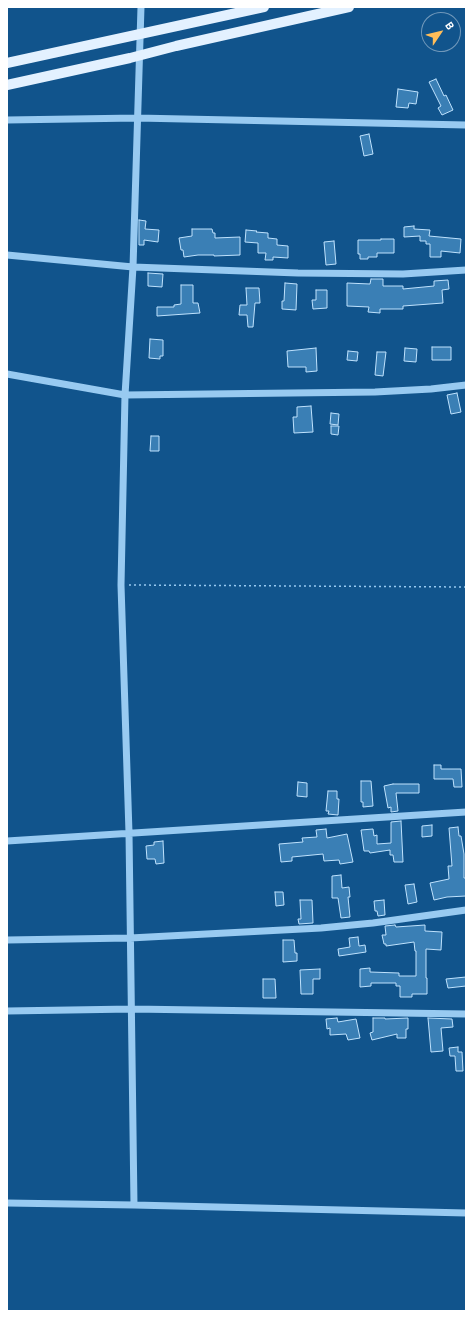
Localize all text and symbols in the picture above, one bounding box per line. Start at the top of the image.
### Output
north arrow [421,12,461,52]
text: B [442,19,458,32]

